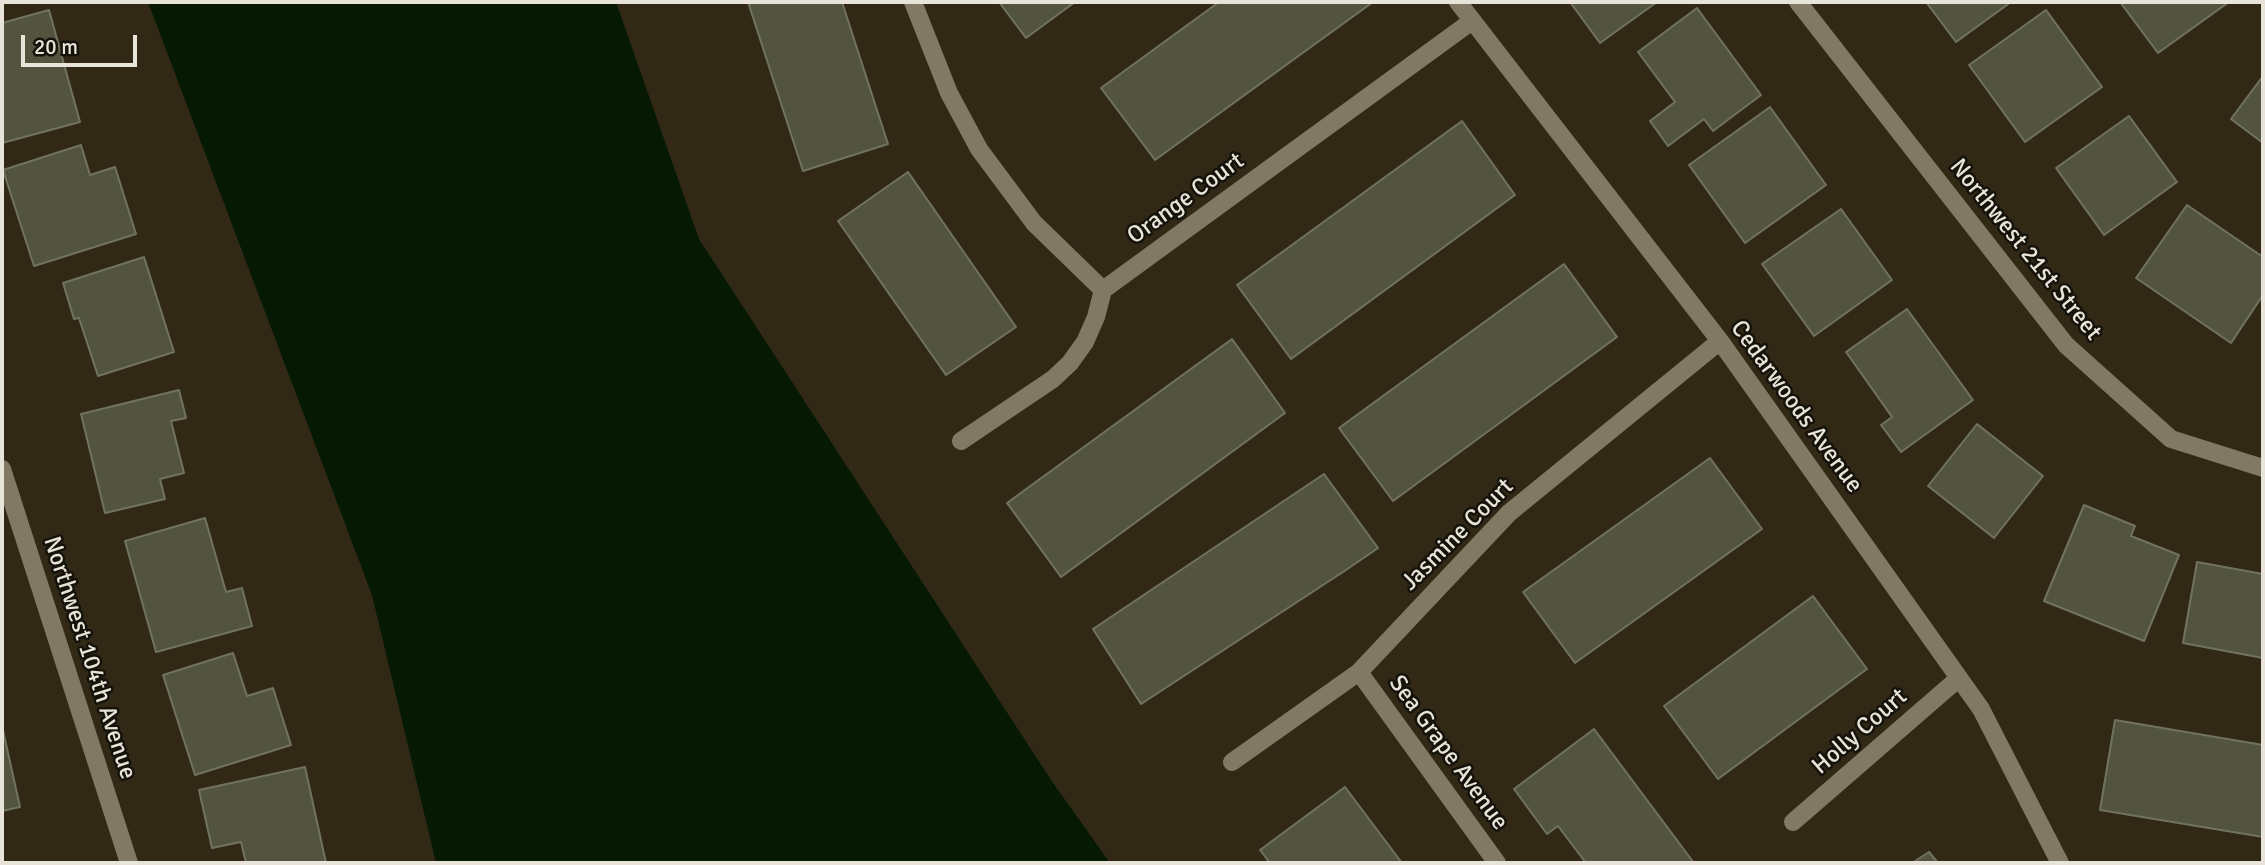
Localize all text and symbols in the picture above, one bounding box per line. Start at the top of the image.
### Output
scale bar [24,21,140,65]
text: 20 m [34,34,78,60]
street label: Orange Court [1122,147,1250,251]
street label: Northwest 21st Street [1943,153,2107,347]
street label: Cedarwoods Avenue [1724,315,1868,499]
street label: Jasmine Court [1396,473,1520,597]
street label: Northwest 104th Avenue [36,533,142,783]
street label: Sea Grape Avenue [1382,670,1514,836]
street label: Holly Court [1807,683,1913,781]

